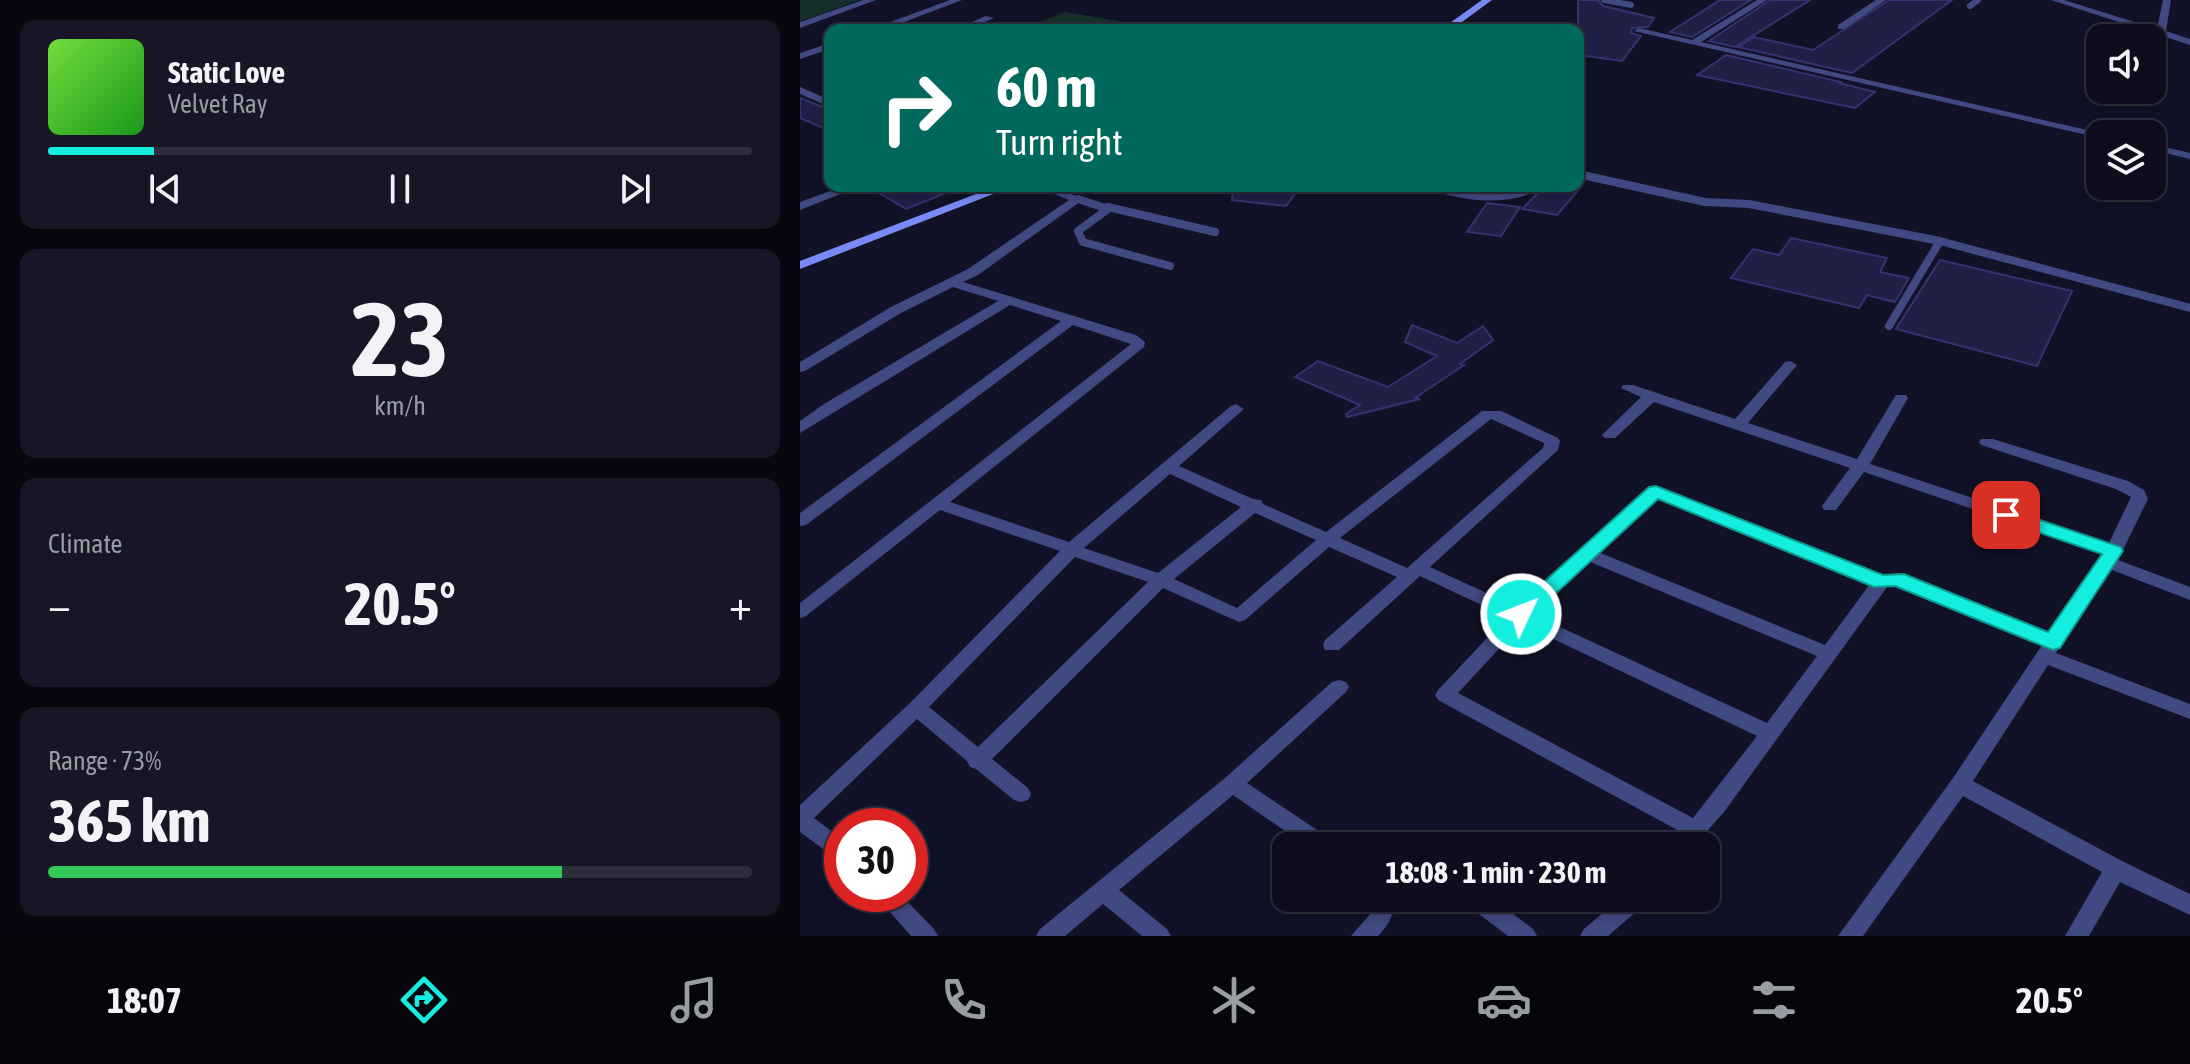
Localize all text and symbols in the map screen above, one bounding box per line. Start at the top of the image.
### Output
map controls [2086,24,2166,200]
button: sound [2086,24,2166,104]
text: Static Love [168,55,285,89]
text: 60 m [996,55,1097,119]
icon: right [864,56,968,160]
text: Velvet Ray [168,89,268,119]
button: layers [2086,120,2166,200]
text: Turn right [996,121,1123,163]
icon: previous [143,167,187,211]
icon: pause [378,167,422,211]
icon: next [613,167,657,211]
text: 23 [351,279,449,398]
text: km/h [374,391,426,421]
pin [1972,481,2040,549]
icon: arrive [1984,493,2028,537]
text: Climate [48,529,122,559]
text: 20.5° [344,569,456,638]
position arrow [1479,572,1563,656]
text: − [48,579,71,629]
text: + [729,579,752,629]
text: Range · 73% [48,746,161,776]
text: 365 km [48,786,210,855]
speed limit sign: 30 [824,808,928,912]
text: 18:08 · 1 min · 230 m [1386,855,1606,889]
icon: directions [396,972,452,1028]
icon: music [666,972,722,1028]
icon: phone [936,972,992,1028]
icon: climate [1206,972,1262,1028]
icon: car [1476,972,1532,1028]
icon: filters [1746,972,1802,1028]
text: 18:07 [107,979,182,1021]
text: 20.5° [2016,979,2083,1021]

